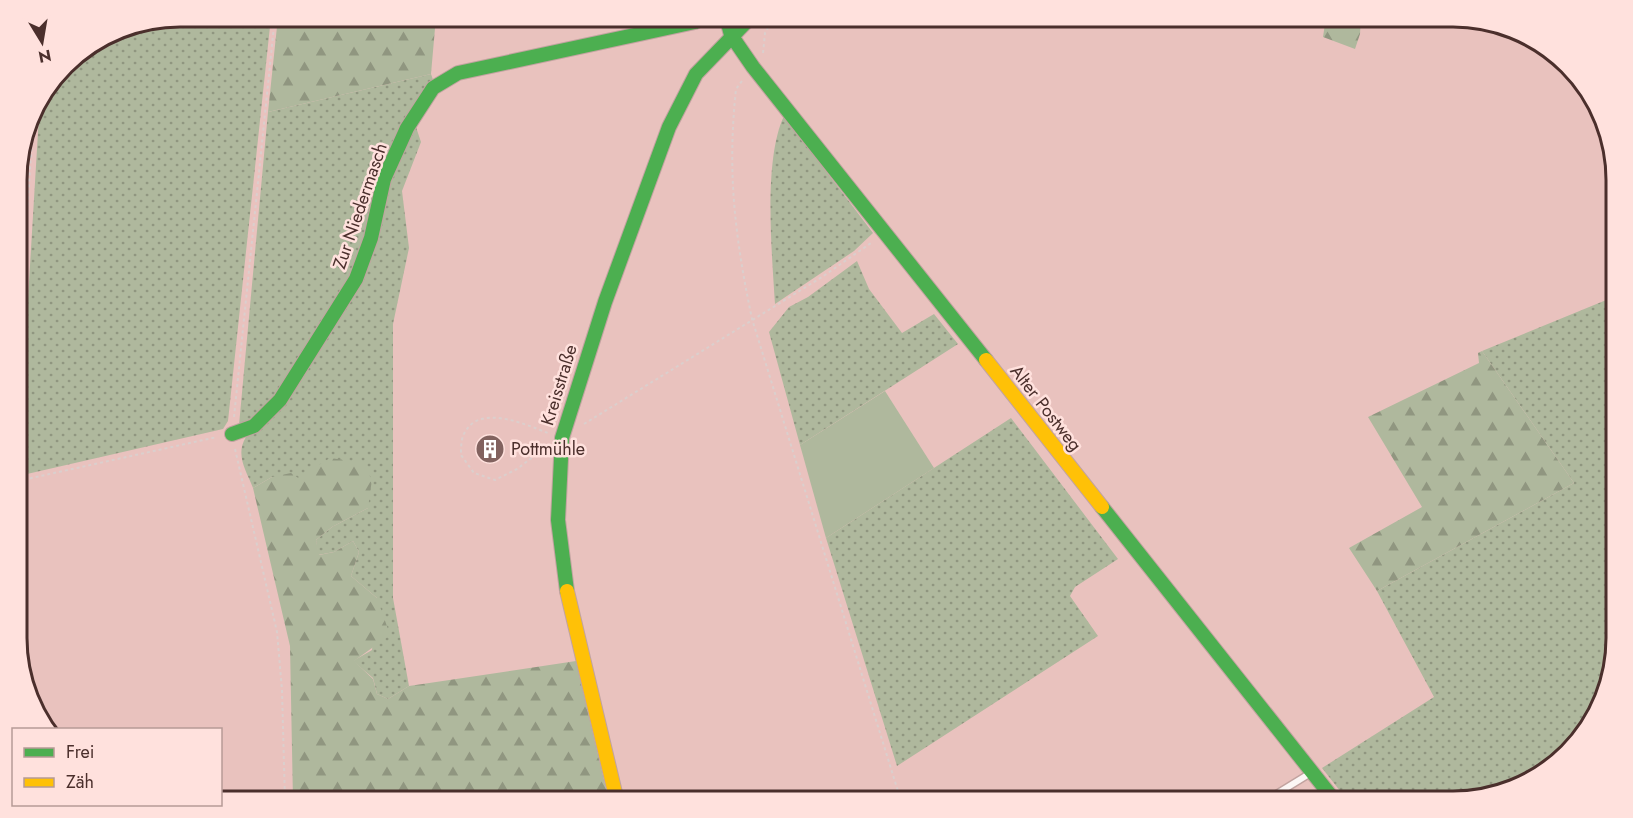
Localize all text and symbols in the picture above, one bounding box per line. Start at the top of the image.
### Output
north arrow [12,12,72,72]
text: N [36,44,53,69]
street label: Zur Niedermasch [326,139,394,273]
street label: Kreisstraße [534,341,584,429]
street label: Alter Postweg [1004,359,1088,457]
building icon: Pottmühle [474,433,506,465]
place label: Pottmühle [511,436,585,462]
legend [12,728,222,806]
text: Frei [66,739,95,765]
text: Zäh [66,769,94,795]

